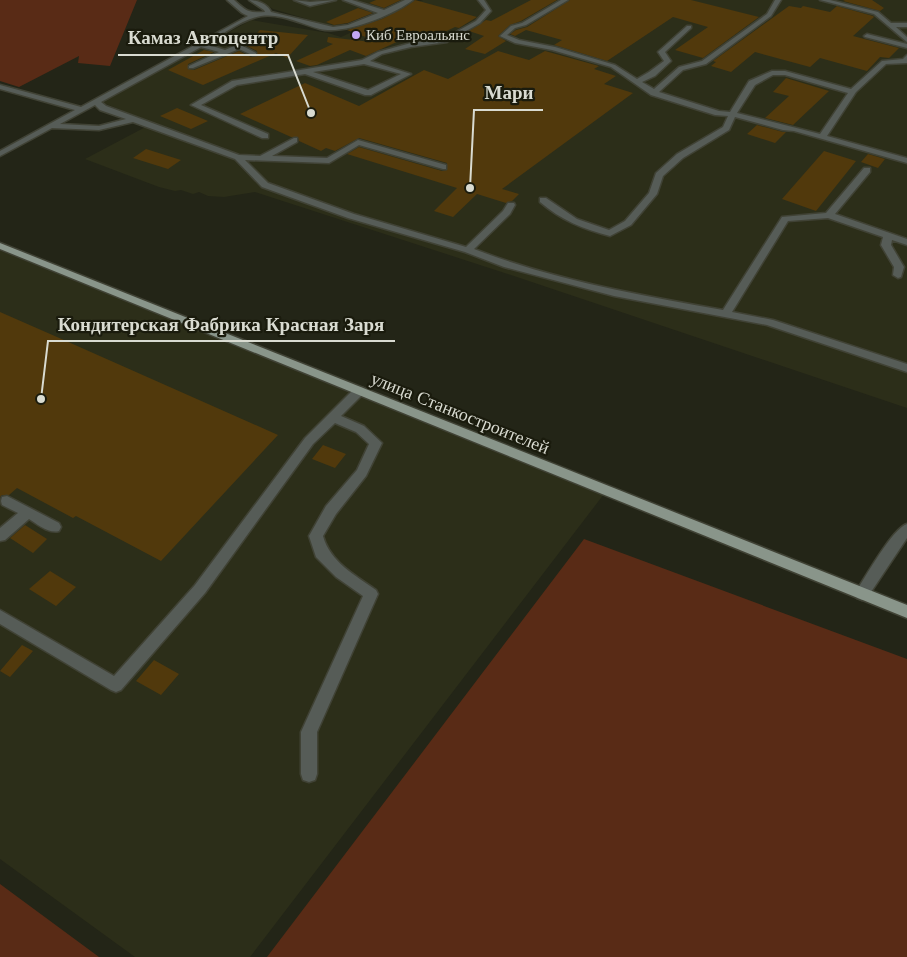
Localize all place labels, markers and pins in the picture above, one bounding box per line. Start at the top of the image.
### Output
callout: Камаз Автоцентр [118,21,288,55]
place label: Киб Евроальянс [366,25,470,44]
marker: Киб Евроальянс [350,29,362,41]
callout: Мари [474,76,543,110]
callout: Кондитерская Фабрика Красная Заря [48,307,395,341]

